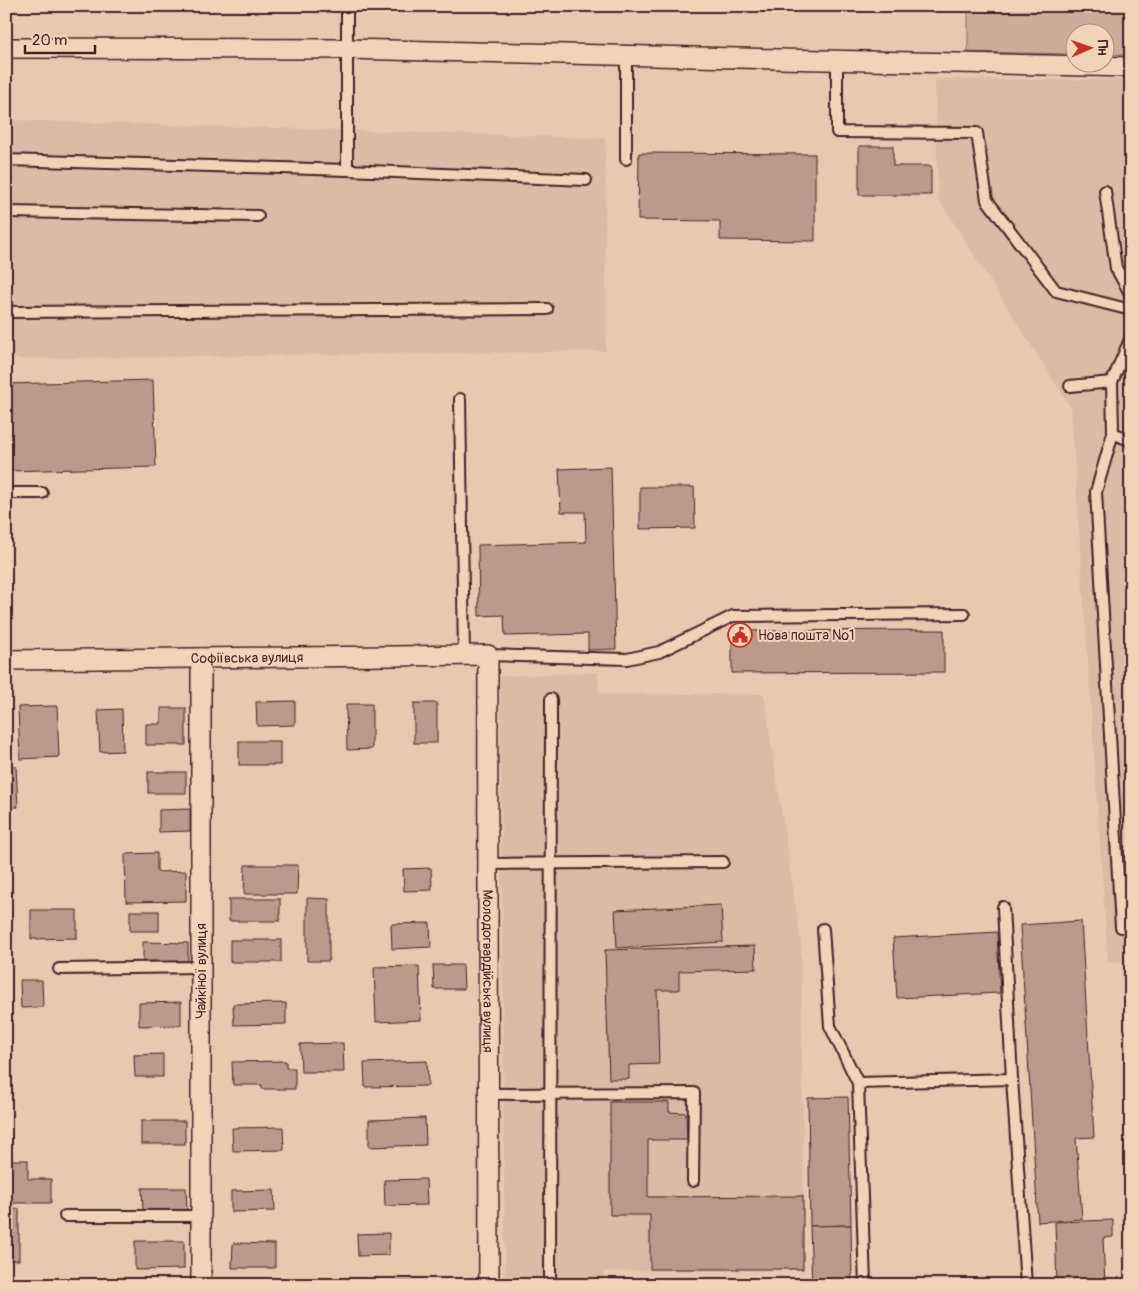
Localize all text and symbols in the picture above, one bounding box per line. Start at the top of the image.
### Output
scale bar [25,22,95,54]
north arrow [1064,22,1114,72]
text: 20 m [32,31,67,50]
text: Пн [1094,40,1111,56]
public building icon: Нова пошта №1 [727,622,753,648]
place label: Нова пошта №1 [758,627,854,644]
street label: Софіївська вулиця [191,648,303,667]
street label: Молодогвардійська вулиця [479,889,497,1053]
street label: Чайкіної вулиця [193,923,210,1019]

